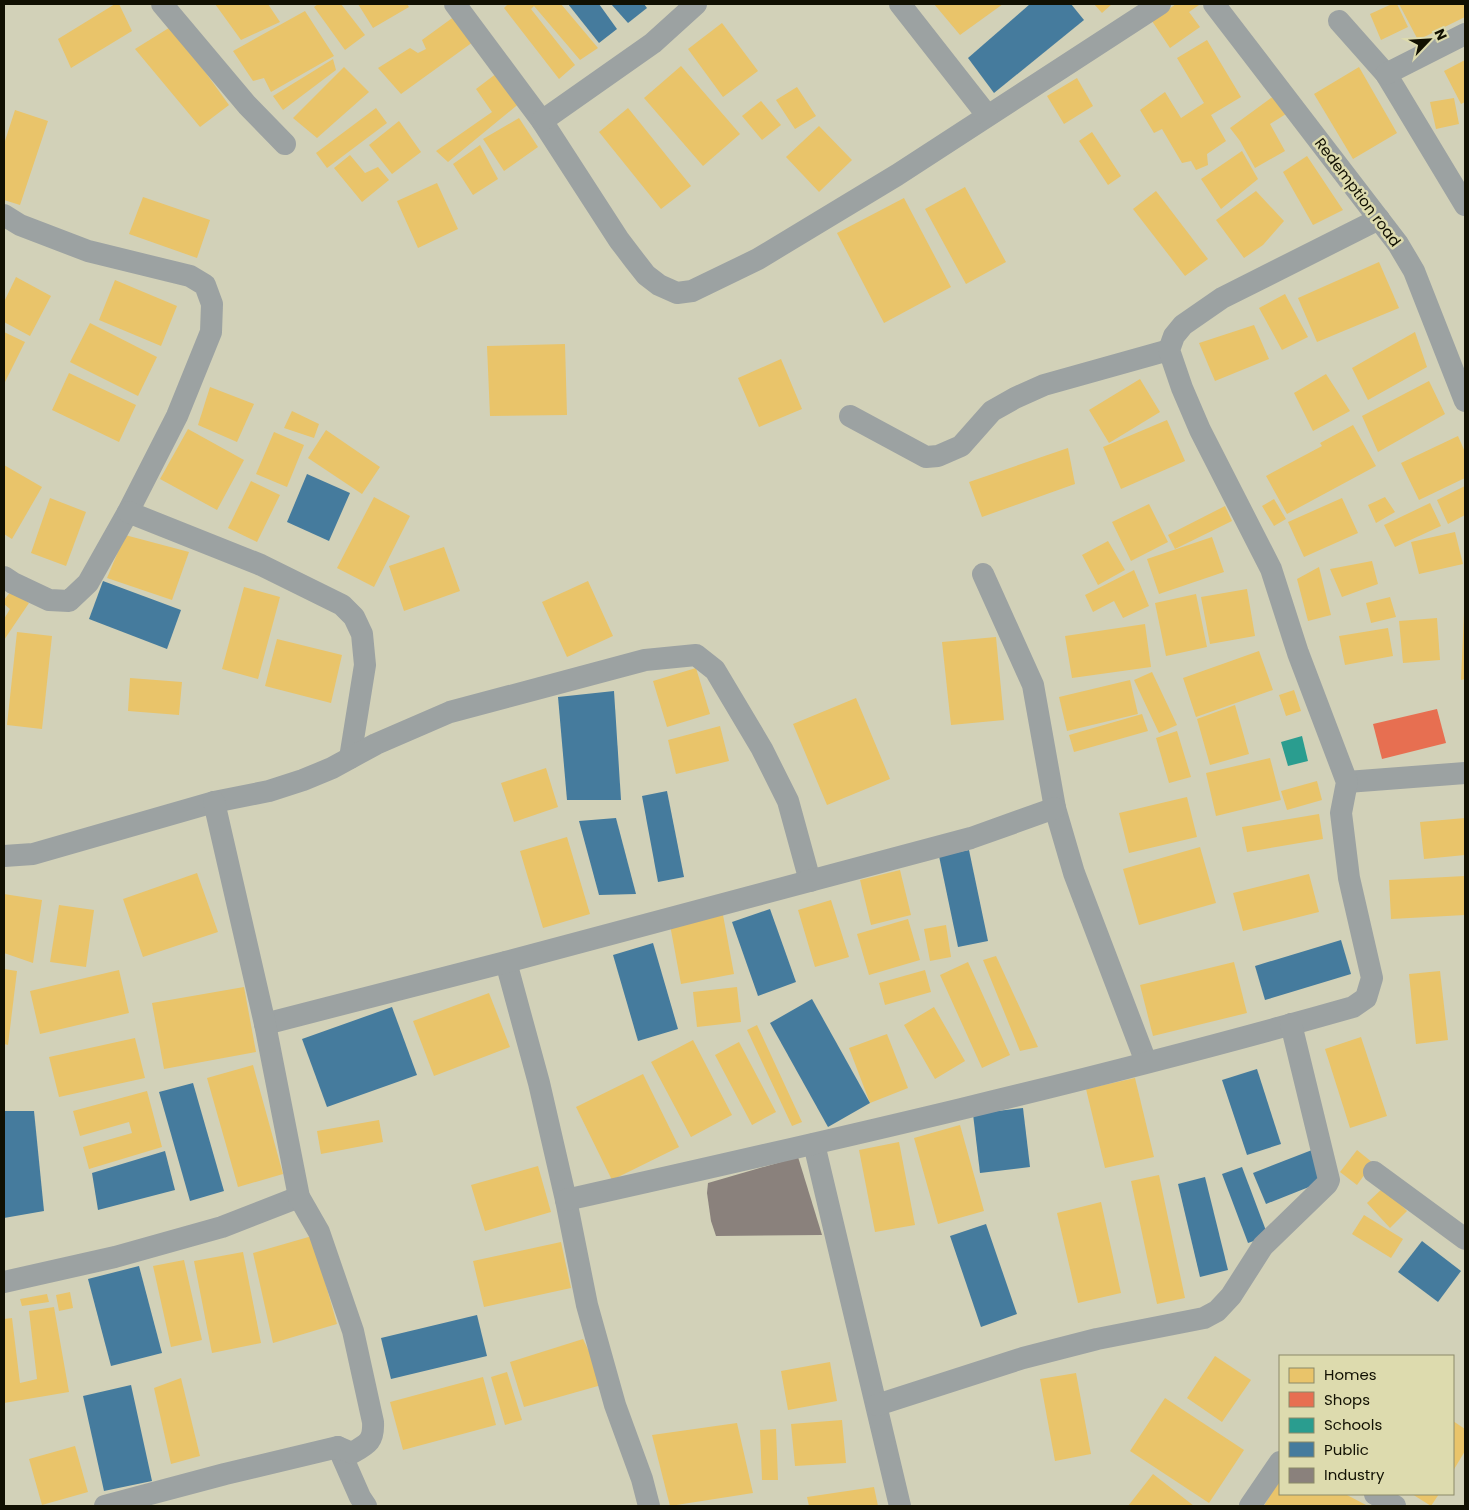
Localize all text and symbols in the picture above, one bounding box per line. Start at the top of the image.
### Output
north arrow [1404,15,1454,65]
text: N [1429,26,1452,44]
street label: Redemption road [1310,133,1406,251]
legend [1279,1355,1454,1495]
text: Homes [1324,1364,1377,1385]
text: Shops [1324,1389,1370,1410]
text: Schools [1324,1414,1382,1435]
text: Public [1324,1439,1369,1460]
text: Industry [1324,1464,1385,1485]

